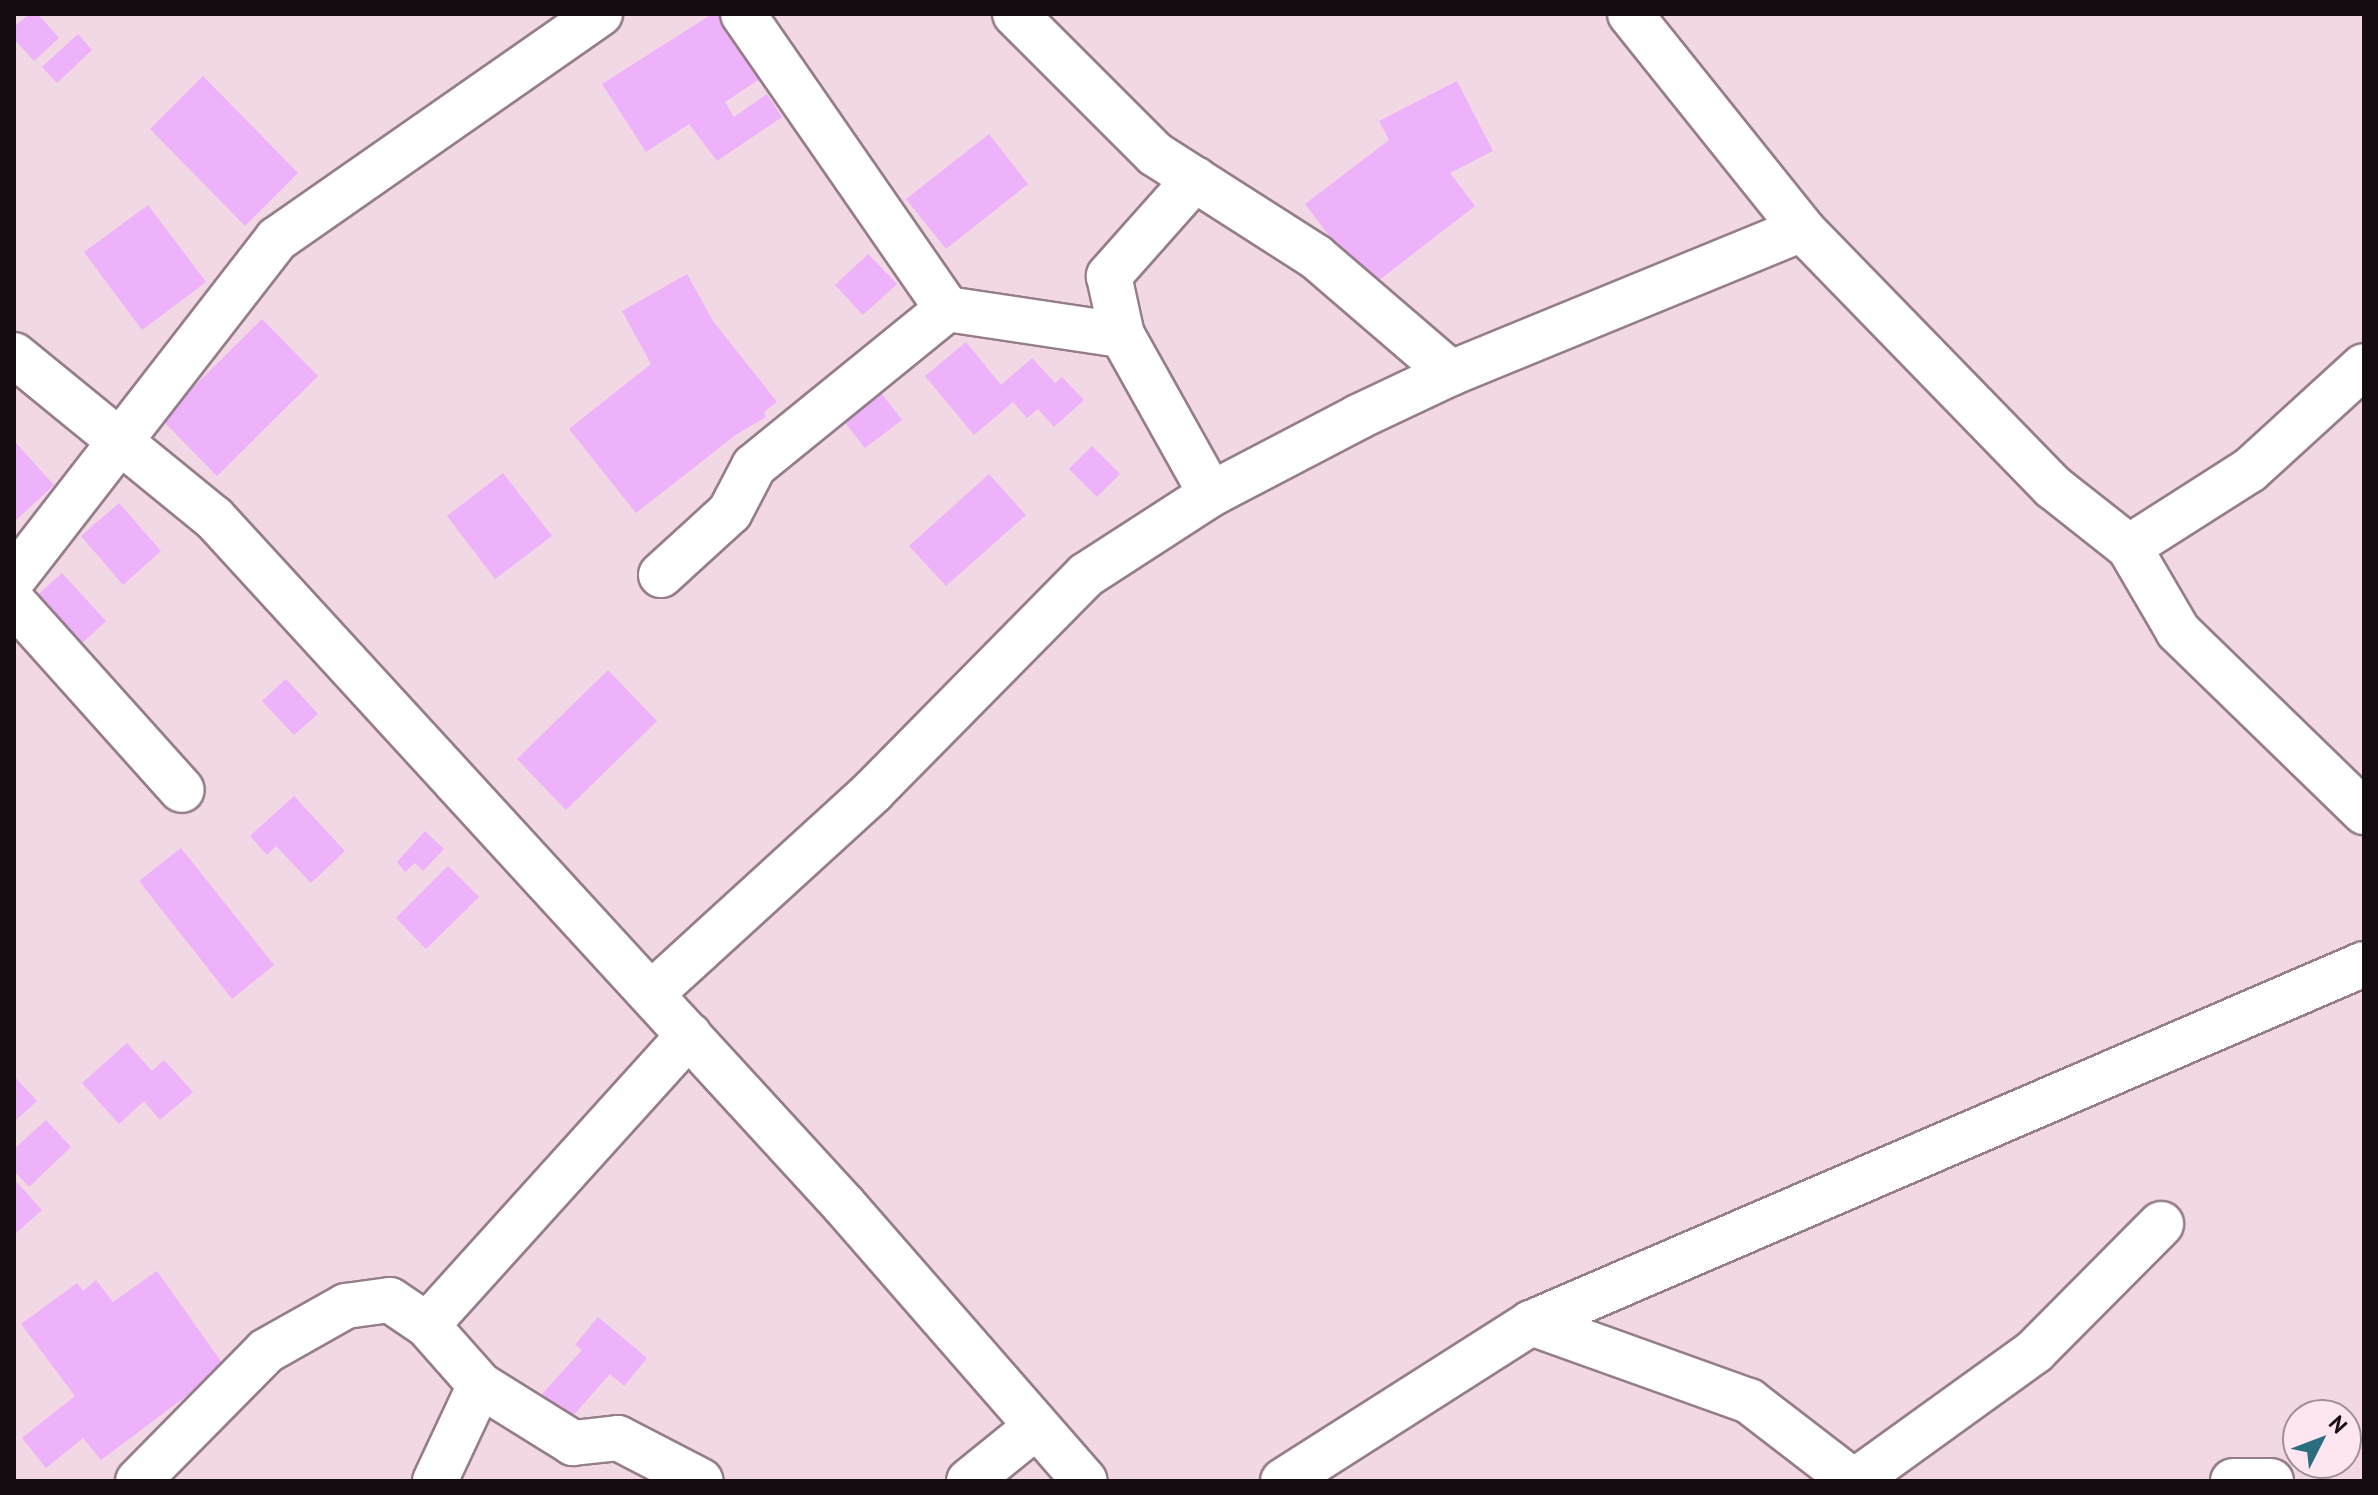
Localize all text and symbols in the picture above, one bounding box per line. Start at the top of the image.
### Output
north arrow [2282,1399,2362,1479]
text: N [2323,1410,2354,1439]

